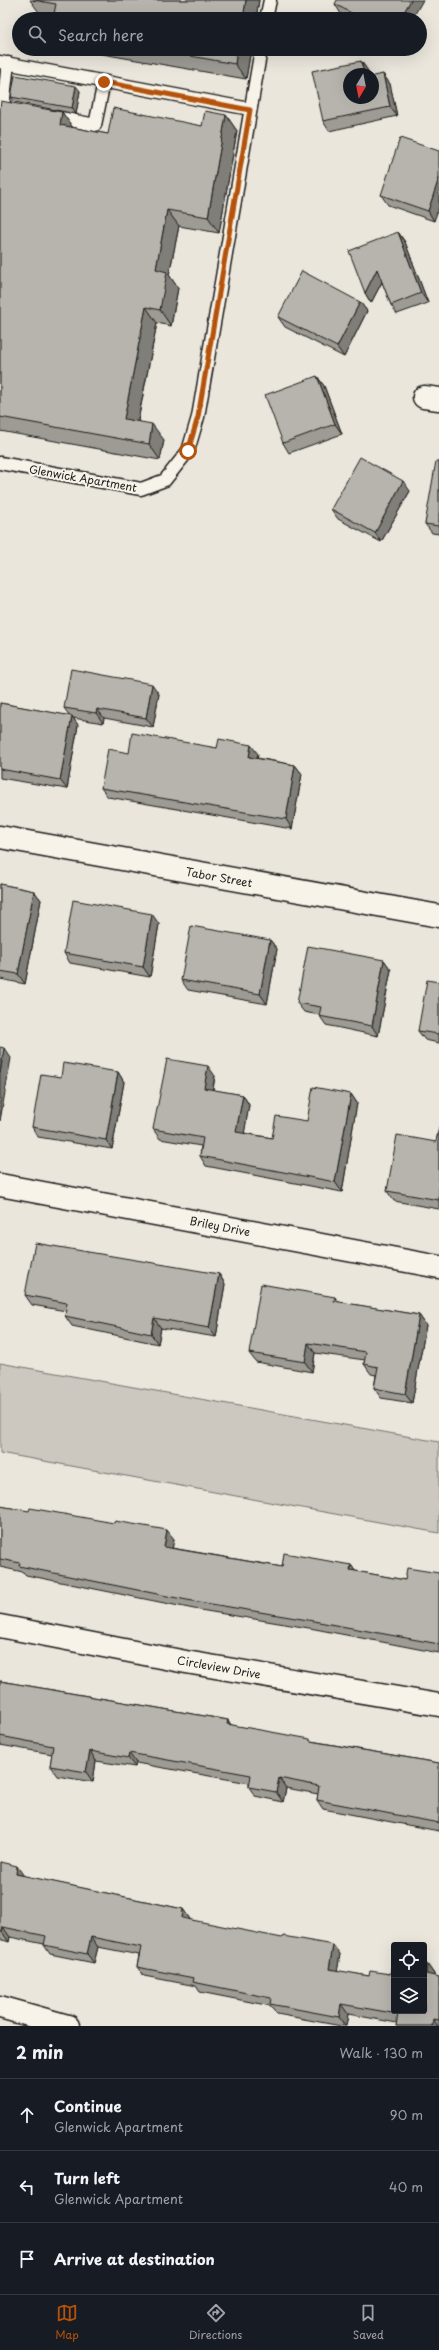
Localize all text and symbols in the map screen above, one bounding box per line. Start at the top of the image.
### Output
search box [12,12,427,56]
icon: search [26,23,48,45]
text: Search here [58,23,144,46]
north arrow [343,68,379,104]
route end [95,73,113,91]
route start [179,442,197,460]
street label: Glenwick Apartment [28,460,139,496]
street label: Tabor Street [184,863,254,891]
street label: Briley Drive [188,1212,252,1240]
street label: Circleview Drive [176,1651,262,1683]
map controls [391,1942,427,2014]
button: locate [391,1942,427,1978]
button: layers [391,1978,427,2014]
text: 2 min [16,2039,63,2065]
text: Walk · 130 m [340,2043,423,2062]
text: Continue [54,2094,122,2117]
icon: ahead [16,2104,38,2126]
text: 90 m [390,2105,423,2124]
text: Glenwick Apartment [54,2117,183,2136]
text: Turn left [54,2166,120,2189]
icon: left [16,2176,38,2198]
text: 40 m [389,2177,423,2196]
text: Glenwick Apartment [54,2189,183,2208]
text: Arrive at destination [54,2247,215,2270]
icon: arrive [16,2248,38,2270]
tab: Map [55,2302,79,2343]
tab: Directions [189,2302,242,2343]
tab: Saved [353,2302,384,2343]

